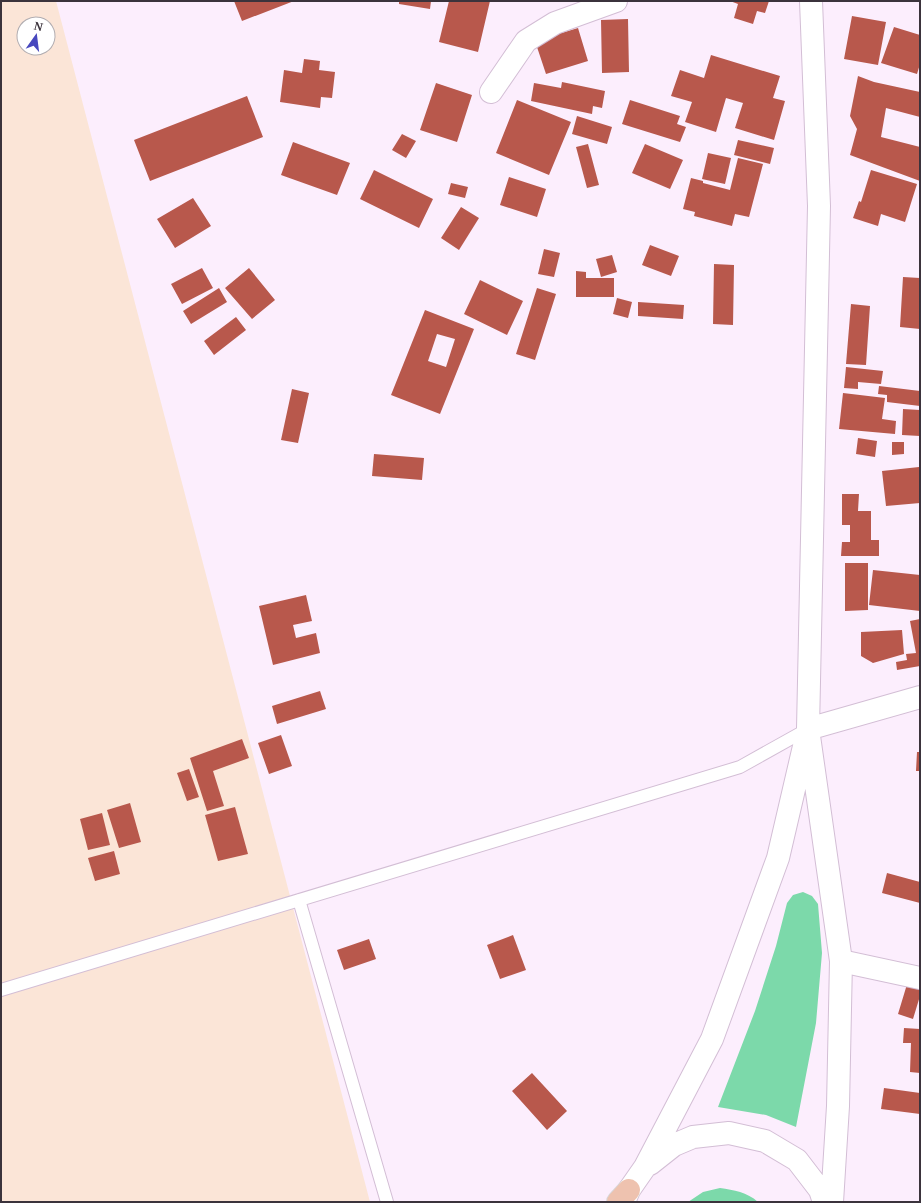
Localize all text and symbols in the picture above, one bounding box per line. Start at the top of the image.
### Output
north arrow [16,16,56,56]
text: N [33,17,45,34]

